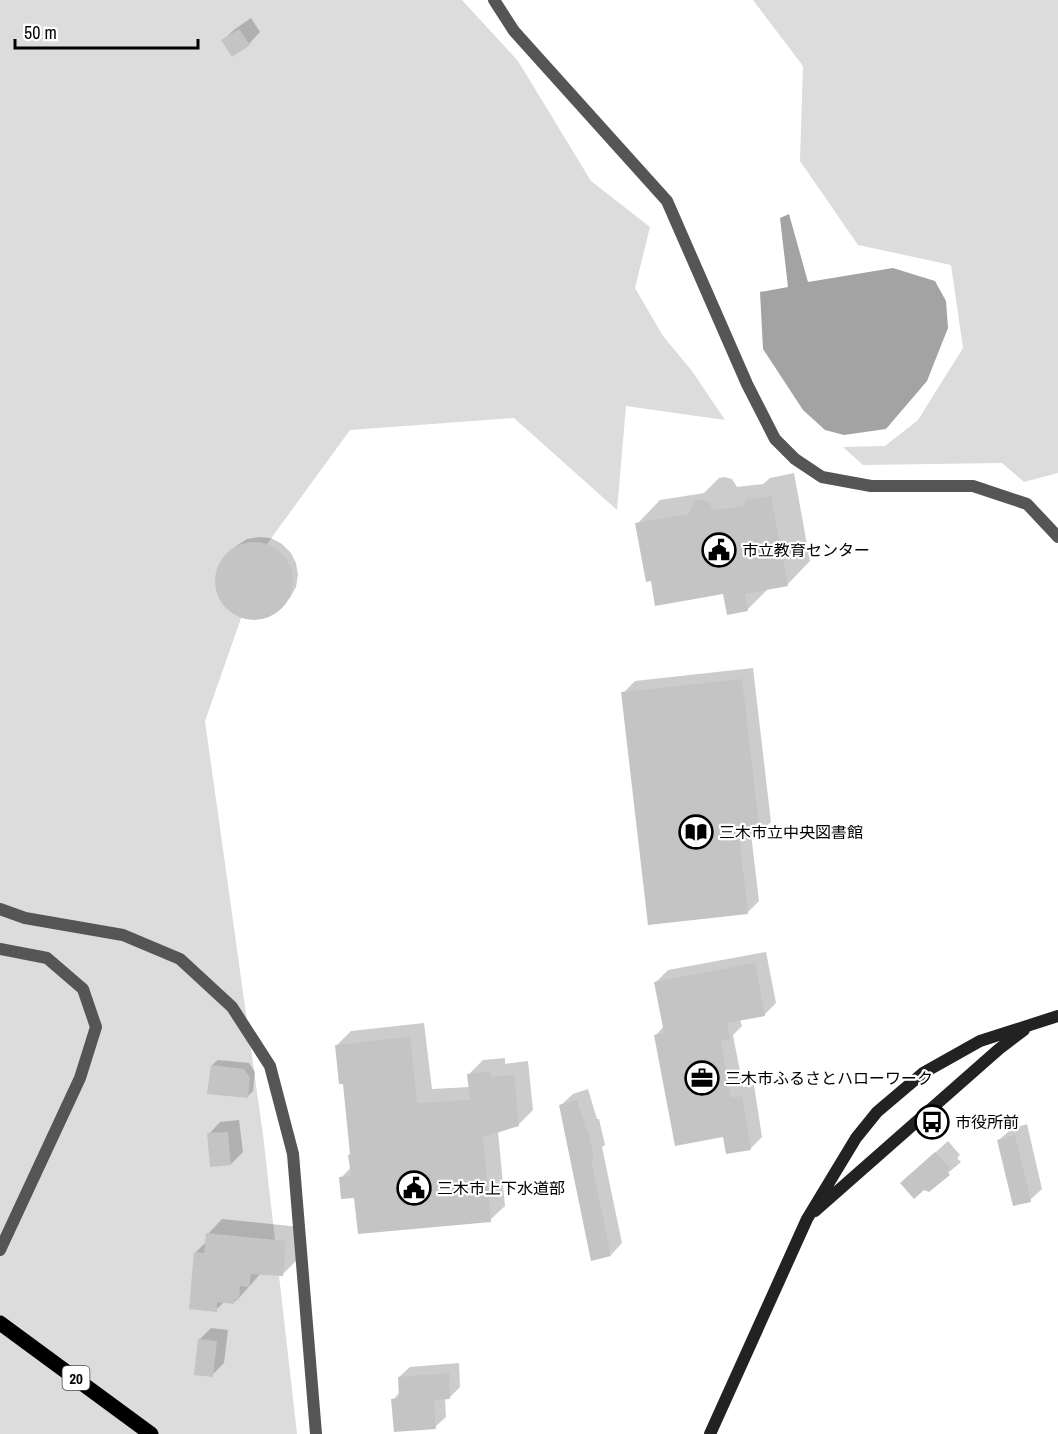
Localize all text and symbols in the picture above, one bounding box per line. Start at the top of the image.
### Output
scale bar [15,12,198,50]
text: 50 m [24,20,57,45]
public building icon: 市立教育センター [701,532,737,568]
place label: 市立教育センター [742,539,870,561]
library icon: 三木市立中央図書館 [678,814,714,850]
place label: 三木市立中央図書館 [719,821,863,843]
office icon: 三木市ふるさとハローワーク [684,1060,720,1096]
place label: 三木市ふるさとハローワーク [725,1067,933,1089]
bus stop icon: 市役所前 [914,1104,950,1140]
place label: 市役所前 [955,1111,1019,1133]
public building icon: 三木市上下水道部 [396,1170,432,1206]
place label: 三木市上下水道部 [437,1177,565,1199]
road number: 20 [62,1366,90,1390]

